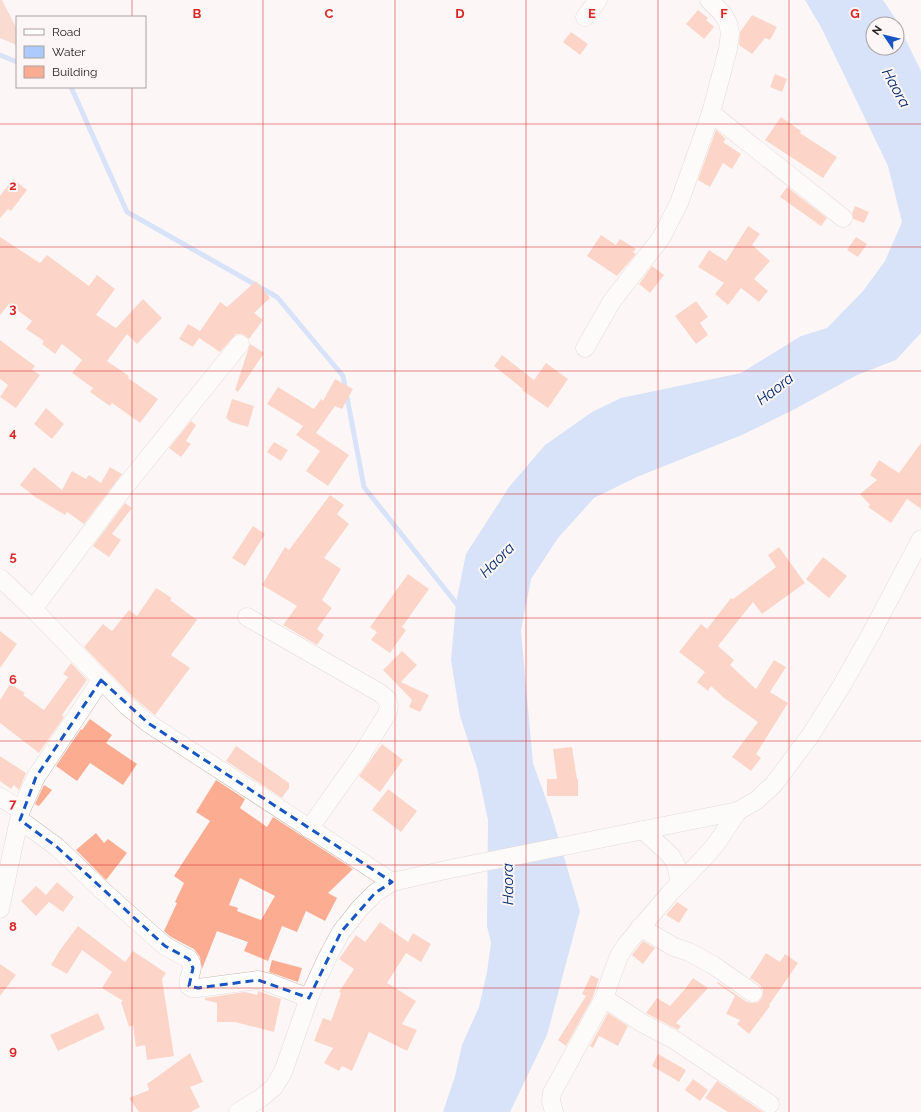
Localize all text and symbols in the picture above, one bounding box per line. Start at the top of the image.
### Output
text: B [193,6,202,21]
text: C [325,6,334,21]
text: D [455,6,465,21]
text: E [588,6,596,21]
text: F [720,6,728,21]
text: G [850,6,860,21]
legend [16,16,146,88]
north arrow [865,16,905,56]
text: N [869,23,885,38]
text: Road [52,25,81,39]
text: Water [52,45,86,59]
text: Building [52,65,98,79]
water label: Haora [878,65,914,111]
text: 2 [9,178,17,193]
text: 3 [9,301,17,316]
water label: Haora [753,369,797,409]
text: 4 [9,425,17,440]
water label: Haora [476,539,518,581]
text: 5 [9,549,17,564]
text: 6 [9,672,17,687]
text: 7 [9,796,17,811]
water label: Haora [499,863,517,905]
text: 8 [9,919,17,934]
text: 9 [9,1043,17,1058]

